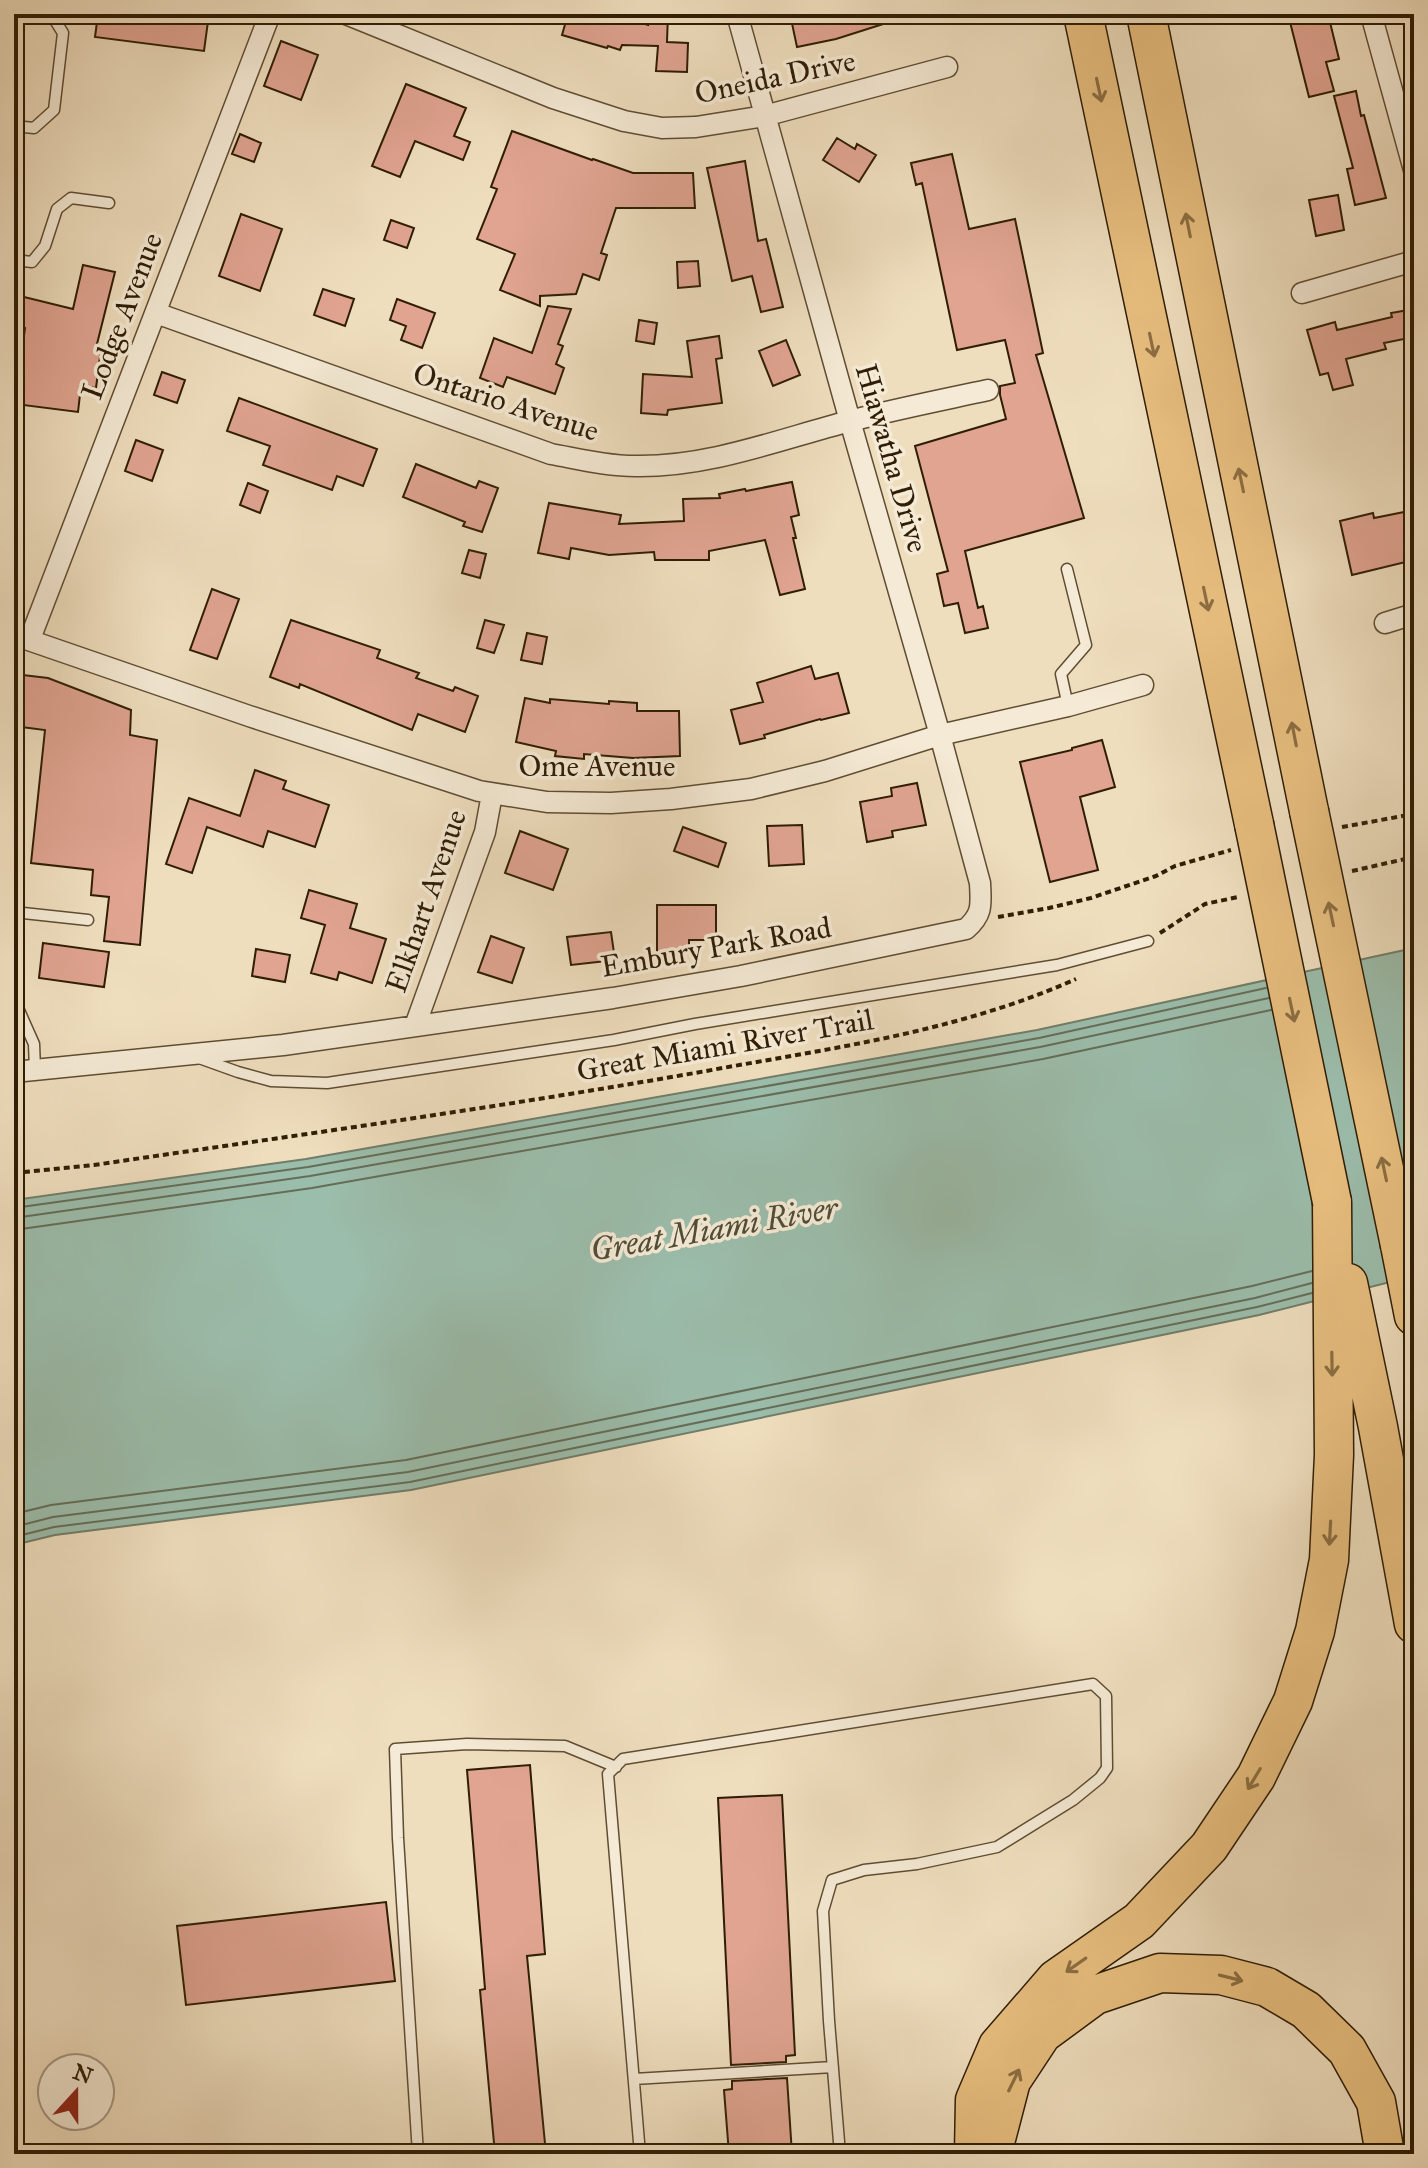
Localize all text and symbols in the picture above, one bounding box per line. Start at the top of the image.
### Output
street label: Oneida Drive [691,42,859,112]
one-way arrow [1092,77,1107,103]
one-way arrow [1180,213,1195,239]
street label: Lodge Avenue [74,228,170,404]
one-way arrow [1145,331,1160,357]
street label: Ontario Avenue [408,355,604,449]
street label: Hiawatha Drive [848,359,936,557]
one-way arrow [1233,468,1248,493]
one-way arrow [1199,586,1214,611]
one-way arrow [1285,722,1300,748]
street label: Ome Avenue [518,748,676,784]
street label: Elkhart Avenue [378,805,474,997]
one-way arrow [1322,902,1337,928]
street label: Embury Park Road [598,909,834,985]
one-way arrow [1285,997,1300,1022]
street label: Great Miami River Trail [574,1001,877,1089]
one-way arrow [1376,1157,1391,1182]
water label: Great Miami River [587,1188,842,1270]
one-way arrow [1325,1350,1340,1377]
one-way arrow [1322,1519,1337,1546]
one-way arrow [1246,1767,1262,1790]
one-way arrow [1066,1957,1088,1973]
one-way arrow [1217,1971,1243,1986]
north arrow [36,2052,116,2132]
text: N [69,2058,97,2090]
one-way arrow [1007,2068,1022,2092]

